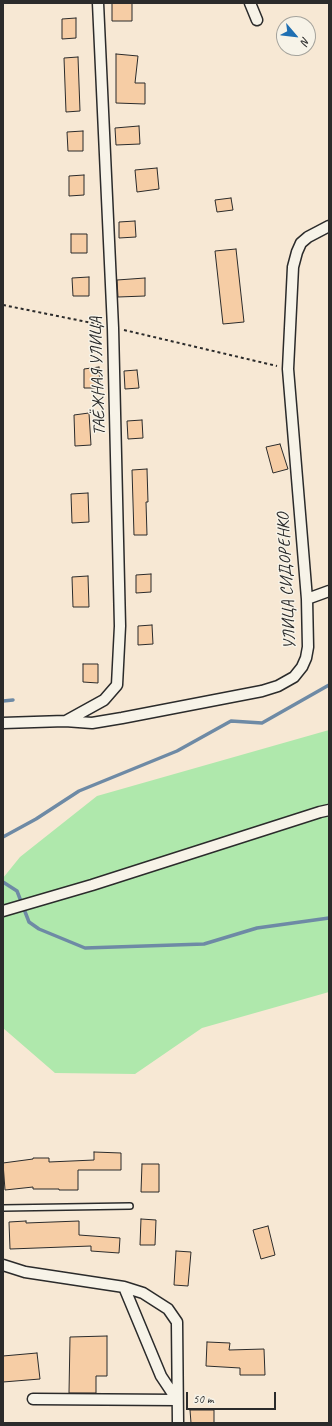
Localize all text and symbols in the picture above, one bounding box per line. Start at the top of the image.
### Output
north arrow [276,16,316,56]
text: N [298,35,313,47]
street label: ТАЁЖНАЯ УЛИЦА [86,316,110,436]
street label: УЛИЦА СИДОРЕНКО [273,512,301,650]
scale bar [188,1384,278,1410]
text: 50 m [193,1391,213,1407]

